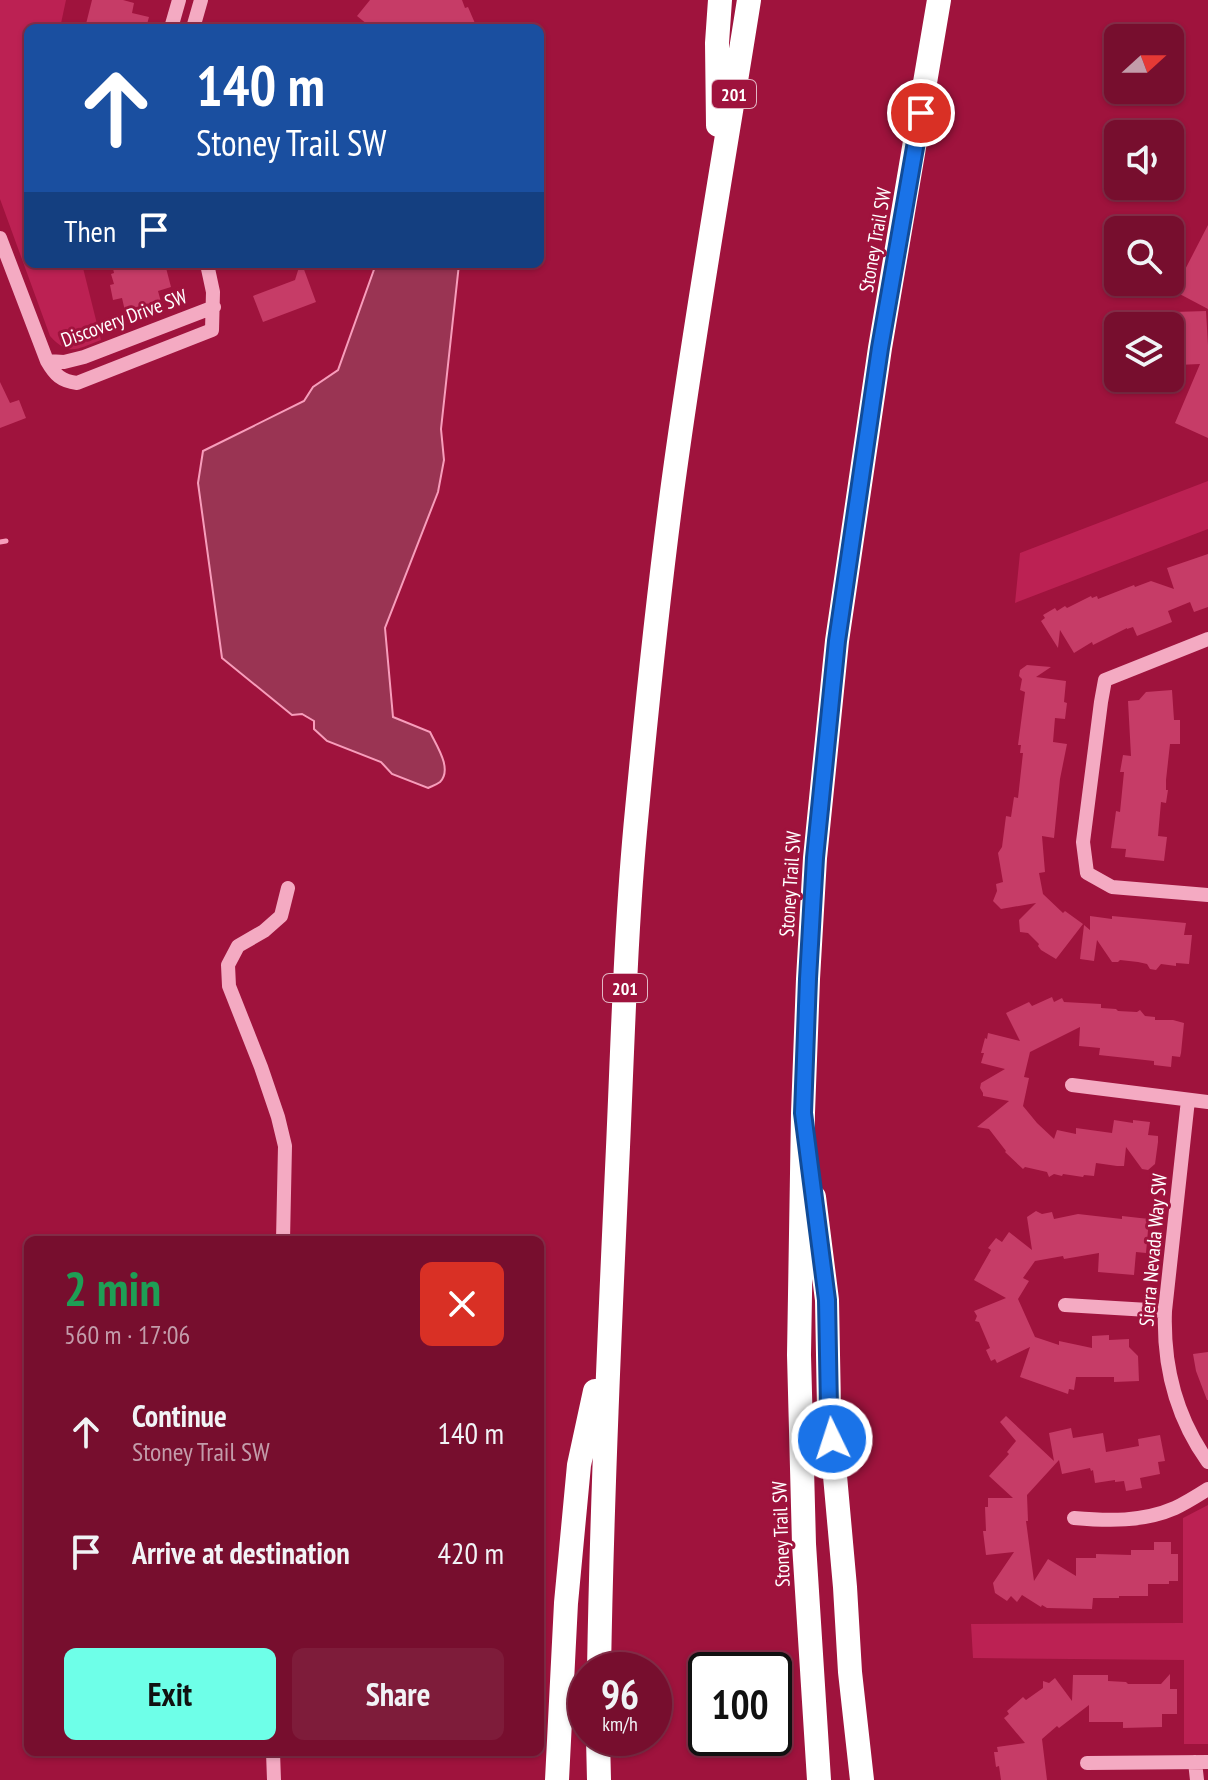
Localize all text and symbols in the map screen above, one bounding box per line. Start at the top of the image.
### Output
north arrow [1104,24,1184,104]
map controls [1104,24,1184,392]
text: 140 m [196,49,325,121]
icon: ahead [64,56,168,160]
pin [887,79,955,147]
road number: 201 [712,80,756,108]
icon: arrive [899,91,943,135]
text: Stoney Trail SW [196,119,387,166]
button: sound [1104,120,1184,200]
street label: Stoney Trail SW [853,185,897,294]
icon: arrive [132,208,176,252]
text: Then [64,211,116,250]
button: search [1104,216,1184,296]
street label: Discovery Drive SW [57,283,191,353]
button: layers [1104,312,1184,392]
street label: Stoney Trail SW [773,830,807,938]
road number: 201 [603,974,647,1002]
street label: Sierra Nevada Way SW [1133,1172,1173,1328]
text: 2 min [64,1257,161,1319]
button: close [420,1262,504,1346]
text: 560 m · 17:06 [64,1318,190,1351]
text: Continue [132,1396,227,1435]
position arrow [790,1397,874,1481]
icon: ahead [64,1410,108,1454]
text: 140 m [438,1413,504,1452]
text: Stoney Trail SW [132,1435,270,1468]
street label: Stoney Trail SW [766,1480,796,1587]
icon: arrive [64,1530,108,1574]
text: Arrive at destination [132,1533,350,1572]
text: 420 m [438,1533,504,1572]
button: Exit [64,1648,276,1740]
button: Share [292,1648,504,1740]
speed limit sign: 100 [688,1652,792,1756]
text: 96 [601,1668,639,1720]
text: km/h [602,1711,638,1737]

